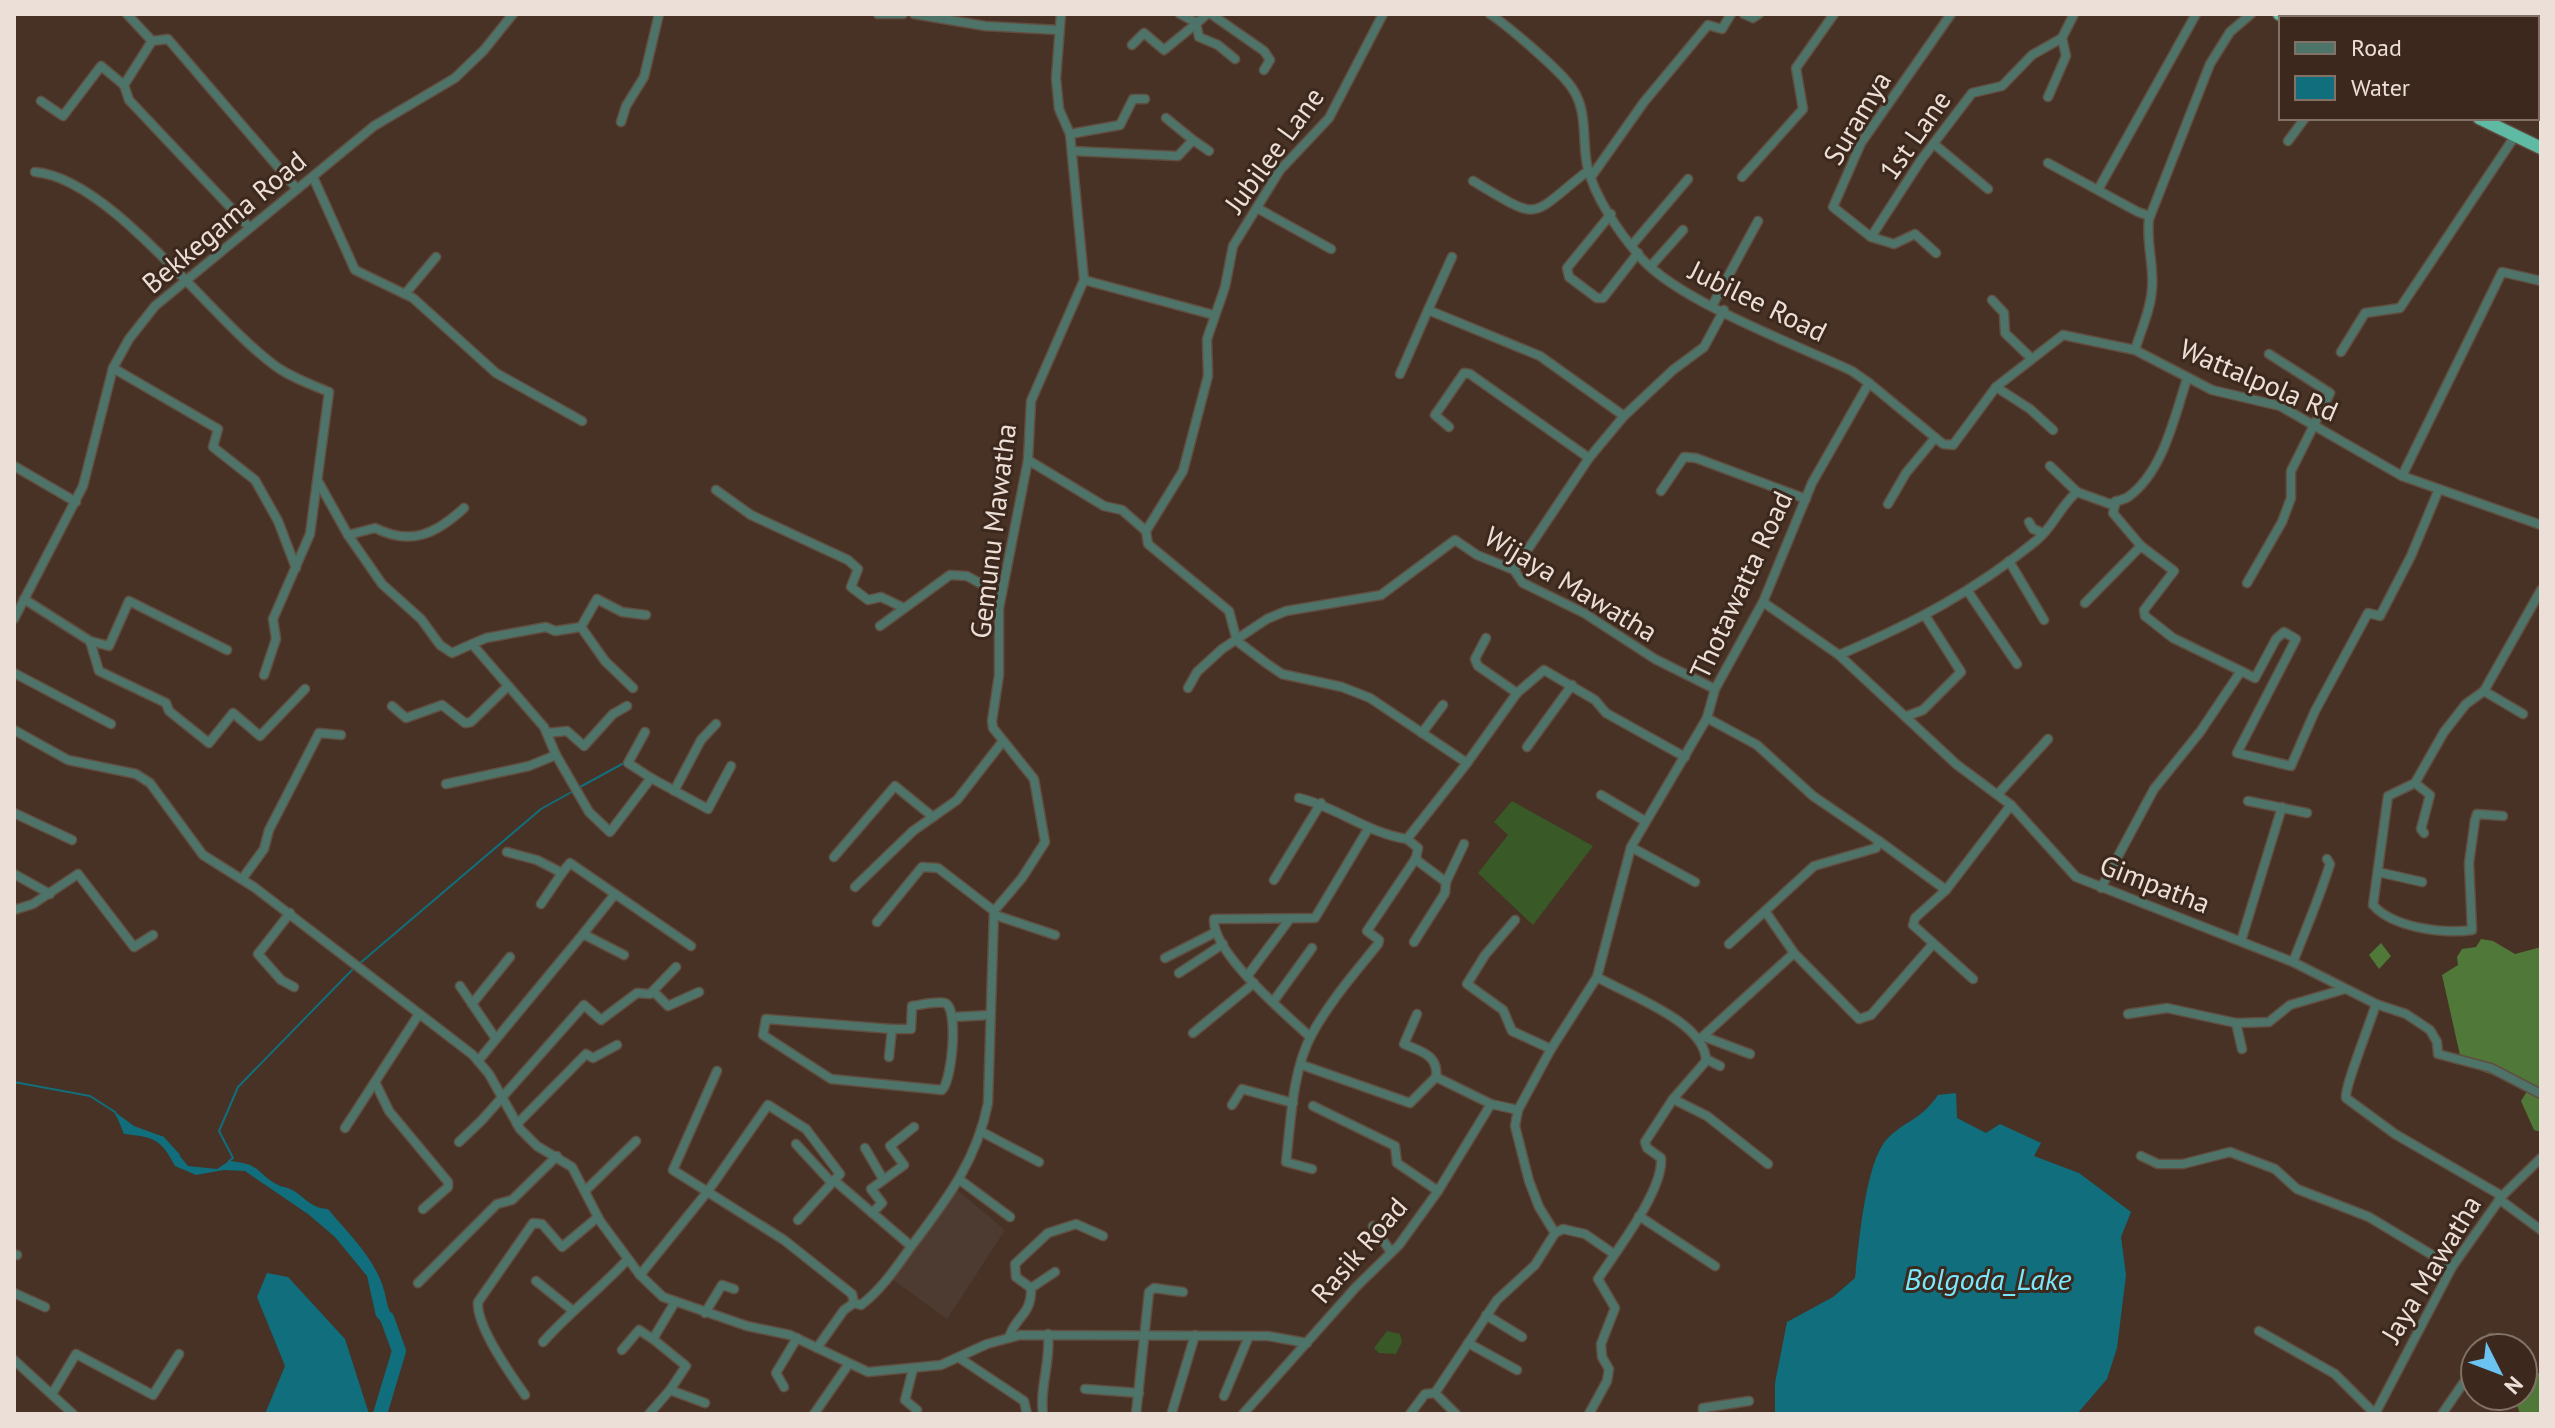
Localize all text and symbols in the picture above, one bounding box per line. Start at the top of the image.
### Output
legend [2279,16,2539,120]
text: Road [2351,32,2402,63]
street label: Suramya [1814,64,1899,171]
text: Water [2351,72,2410,103]
street label: Jubilee Lane [1215,79,1332,221]
street label: 1st Lane [1870,83,1959,187]
street label: Bekkegama Road [134,142,313,301]
street label: Jubilee Road [1682,251,1833,350]
street label: Wattalpola Rd [2174,330,2344,429]
street label: Gemunu Mawatha [961,421,1024,641]
street label: Thotawatta Road [1681,485,1800,685]
street label: Wijaya Mawatha [1478,517,1665,650]
street label: Gimpatha [2095,846,2216,921]
street label: Jaya Mawatha [2372,1188,2489,1350]
street label: Rasik Road [1302,1189,1415,1310]
water label: Bolgoda_Lake [1905,1259,2072,1298]
north arrow [2459,1332,2539,1412]
text: N [2499,1371,2529,1400]

